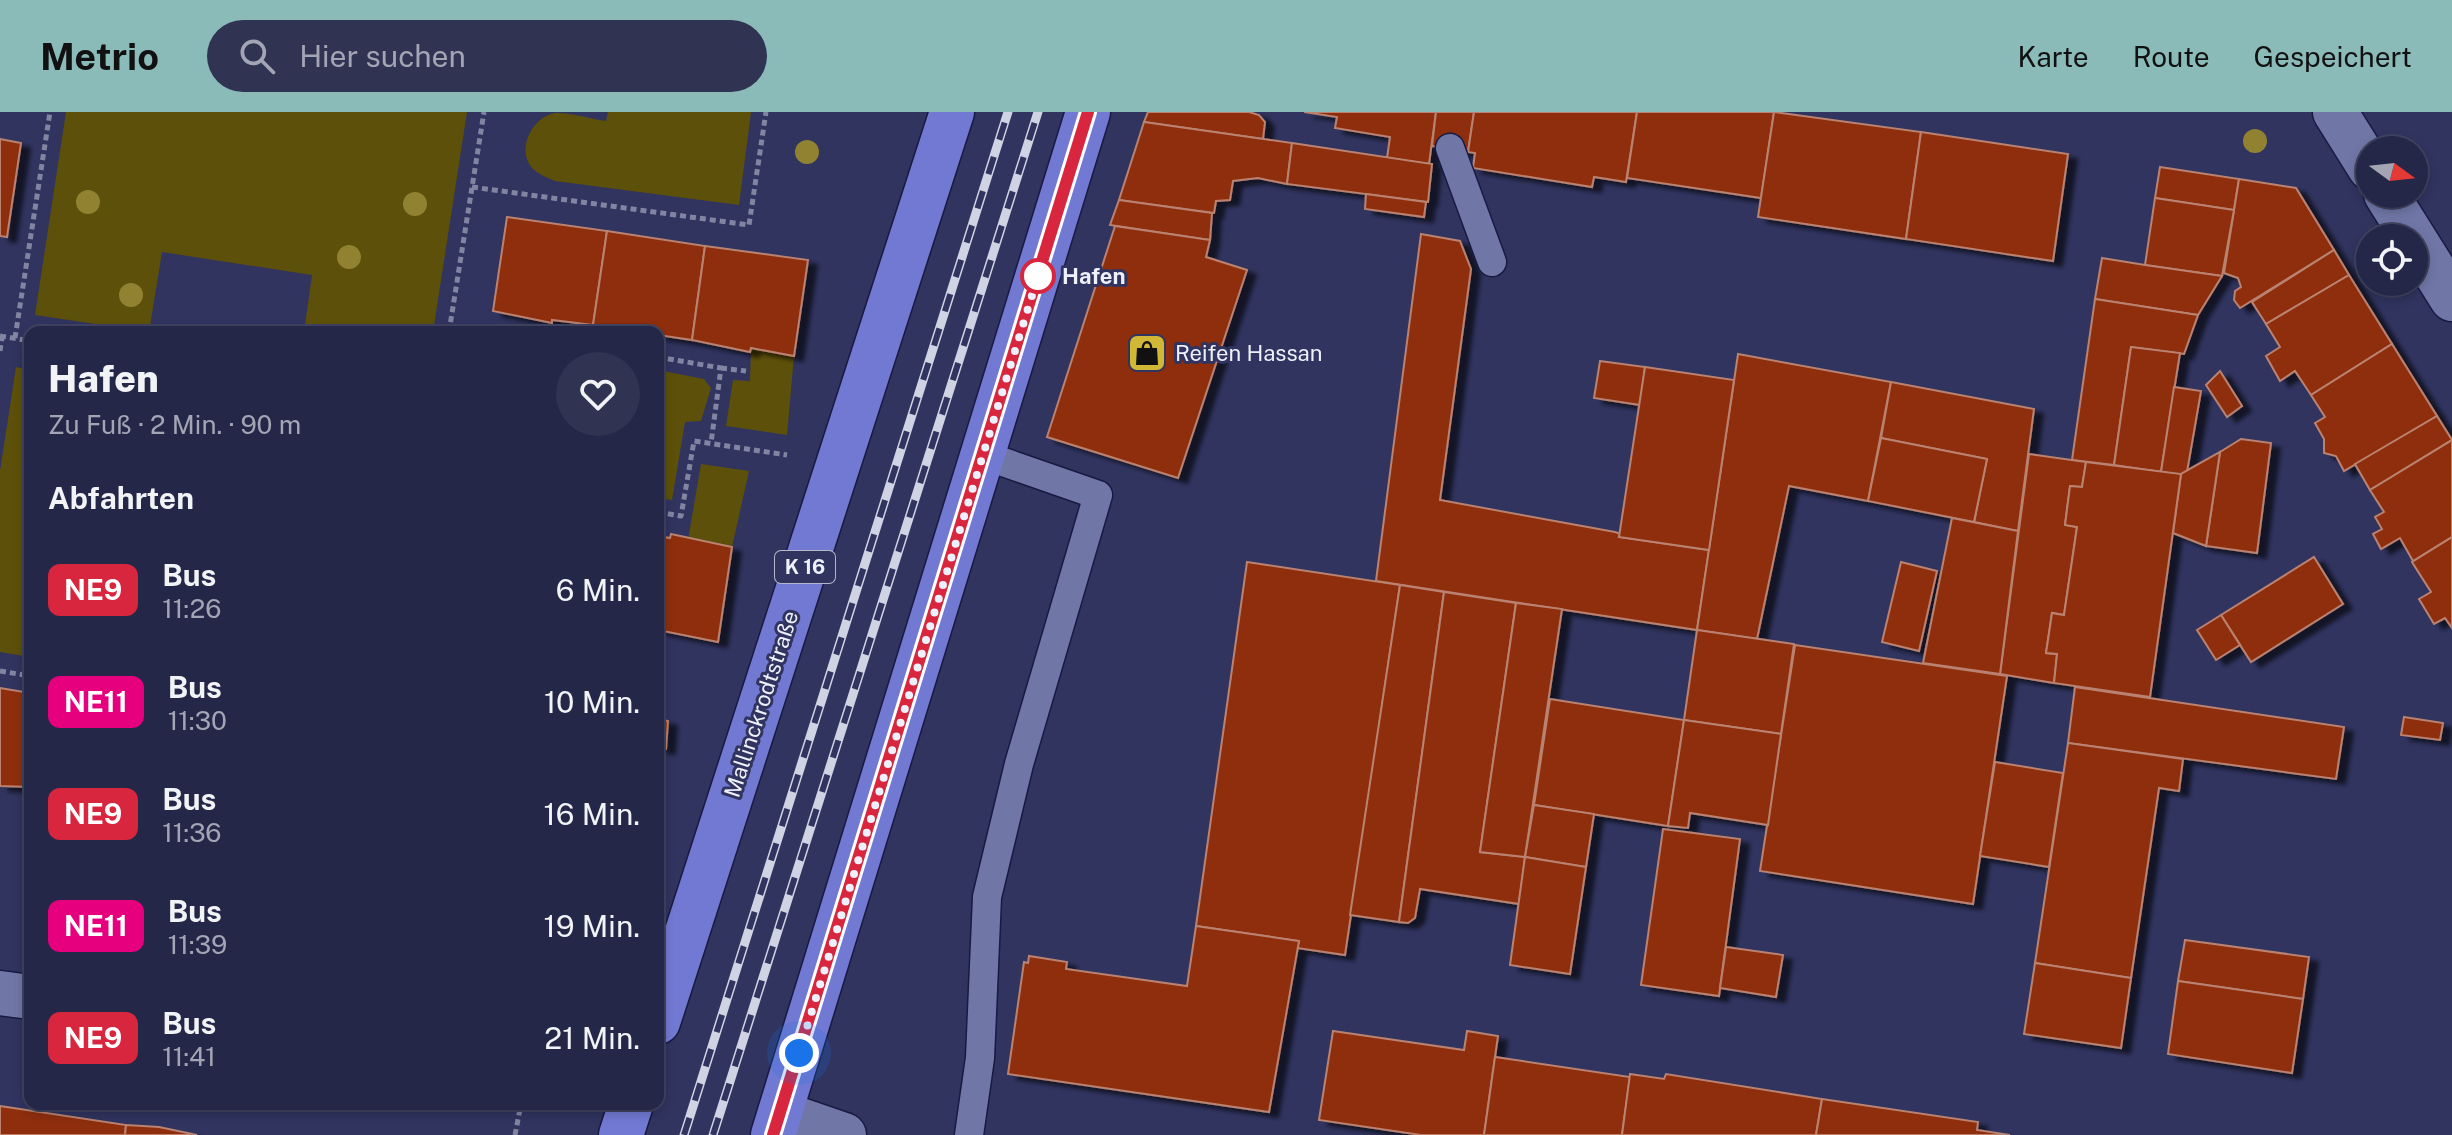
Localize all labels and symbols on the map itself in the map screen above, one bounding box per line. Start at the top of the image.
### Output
north arrow [2356,136,2428,208]
marker: Hafen [1021,259,1055,293]
place label: Hafen [1062,263,1126,289]
shop icon: Reifen Hassan [1126,332,1168,374]
place label: Reifen Hassan [1175,340,1322,366]
road number: K 16 [775,551,835,583]
street label: Mallinckrodtstraße [719,607,803,801]
your location [779,1033,819,1073]

